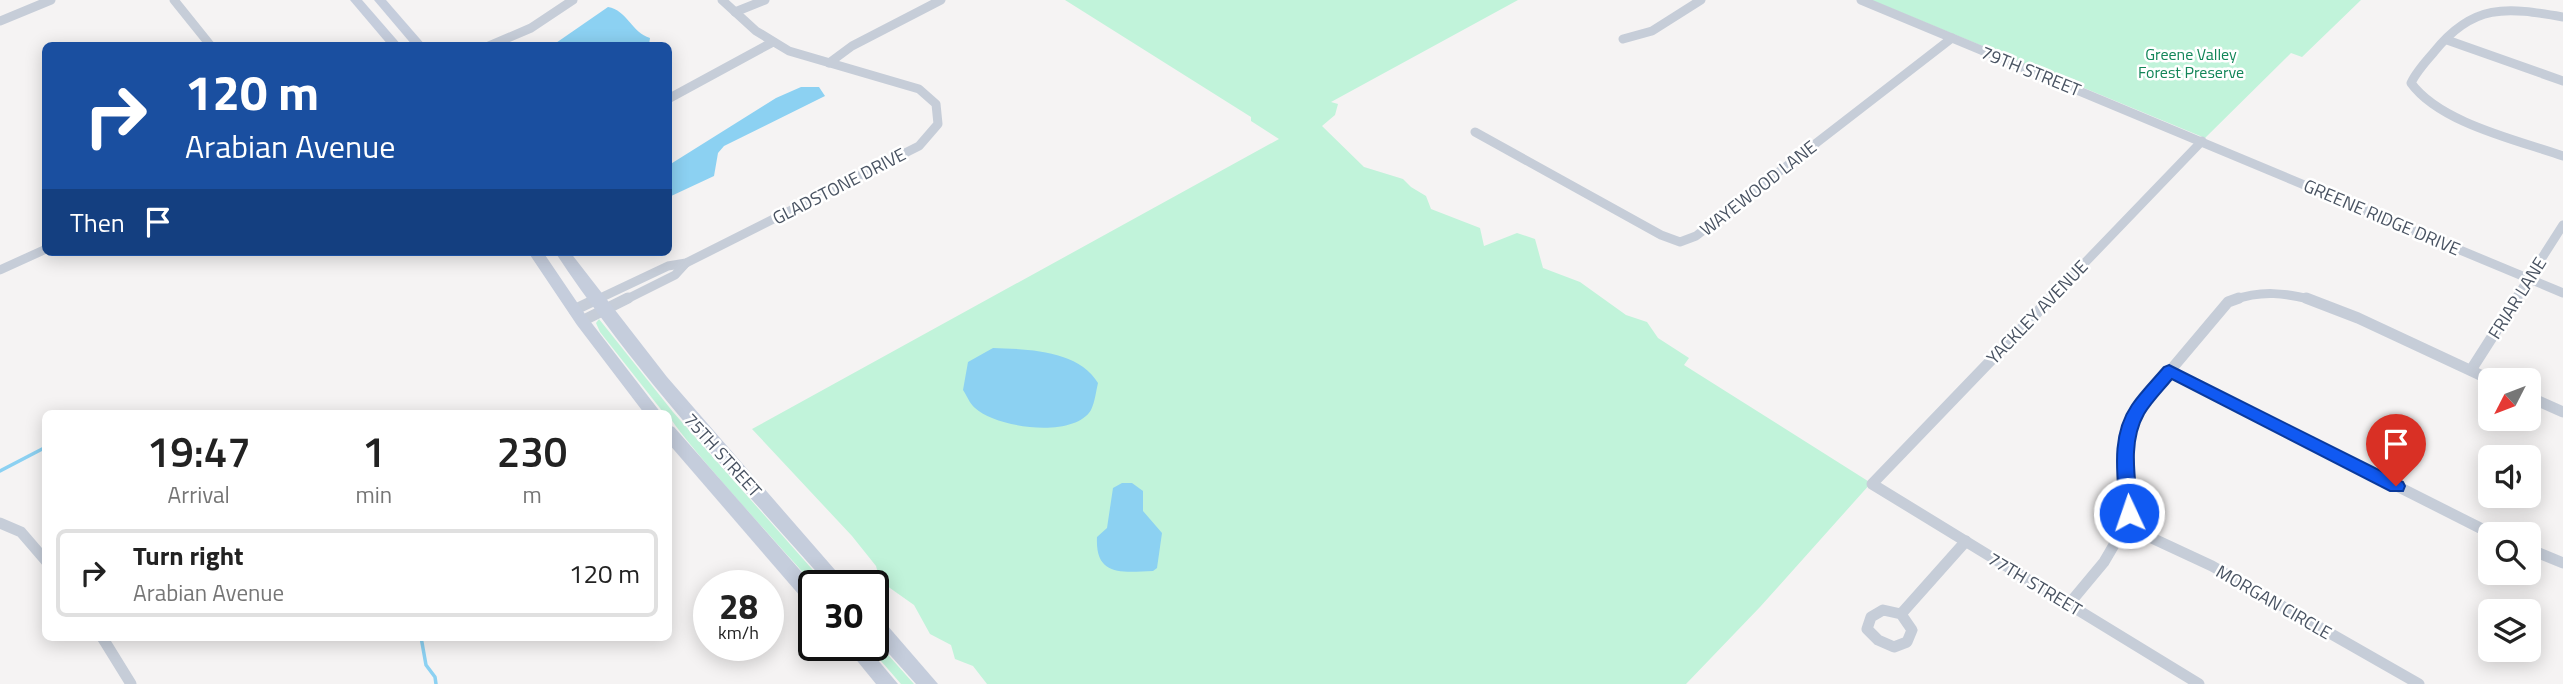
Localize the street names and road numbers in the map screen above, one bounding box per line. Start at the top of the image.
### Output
street label: 79TH STREET [1977,39,2085,103]
street label: WAYEWOOD LANE [1694,134,1822,242]
street label: GLADSTONE DRIVE [768,141,910,231]
street label: GREENE RIDGE DRIVE [2299,172,2465,262]
street label: FRIAR LANE [2481,252,2553,344]
street label: YACKLEY AVENUE [1980,254,2094,370]
street label: 75TH STREET [678,407,769,504]
street label: 77TH STREET [1983,545,2088,623]
street label: MORGAN CIRCLE [2211,558,2337,646]

